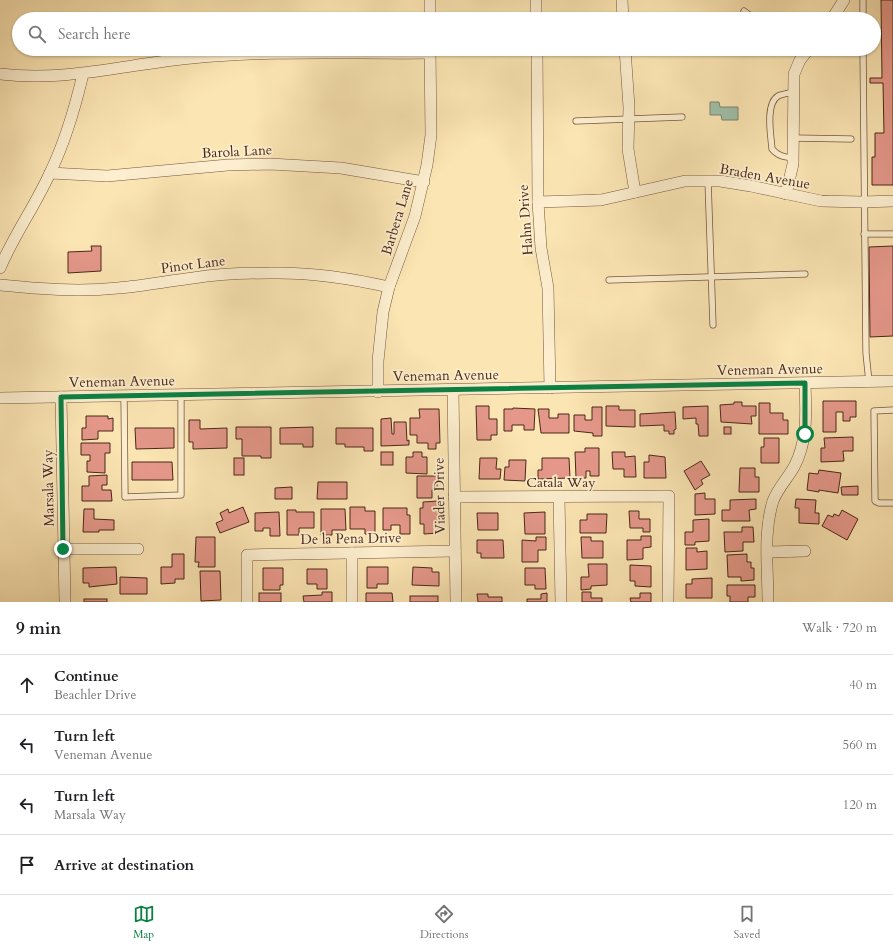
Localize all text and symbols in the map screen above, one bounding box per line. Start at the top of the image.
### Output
search box [12,12,881,56]
icon: search [26,23,48,45]
text: Search here [58,24,131,44]
street label: Barola Lane [201,140,273,163]
street label: Braden Avenue [718,159,812,194]
street label: Barbera Lane [377,177,418,257]
street label: Hahn Drive [514,184,537,256]
street label: Pinot Lane [160,251,226,278]
street label: Veneman Avenue [717,359,823,380]
street label: Veneman Avenue [393,365,499,386]
street label: Veneman Avenue [69,371,175,392]
route start [796,425,814,443]
street label: Marsala Way [38,449,59,527]
street label: Viader Drive [429,457,450,535]
street label: Catala Way [526,473,596,492]
street label: De la Pena Drive [300,528,402,549]
route end [54,540,72,558]
text: 9 min [16,617,61,640]
text: Walk · 720 m [802,619,877,637]
text: Continue [54,666,119,686]
icon: ahead [16,674,38,696]
text: 40 m [849,676,877,694]
text: Beachler Drive [54,686,136,704]
text: Turn left [54,726,115,746]
icon: left [16,734,38,756]
text: 560 m [843,736,877,754]
text: Veneman Avenue [54,746,152,764]
text: Turn left [54,786,115,806]
icon: left [16,794,38,816]
text: 120 m [843,796,877,814]
text: Marsala Way [54,806,126,824]
icon: arrive [16,854,38,876]
text: Arrive at destination [54,855,194,875]
tab: Map [133,903,155,942]
tab: Directions [420,903,468,942]
tab: Saved [734,903,760,942]

